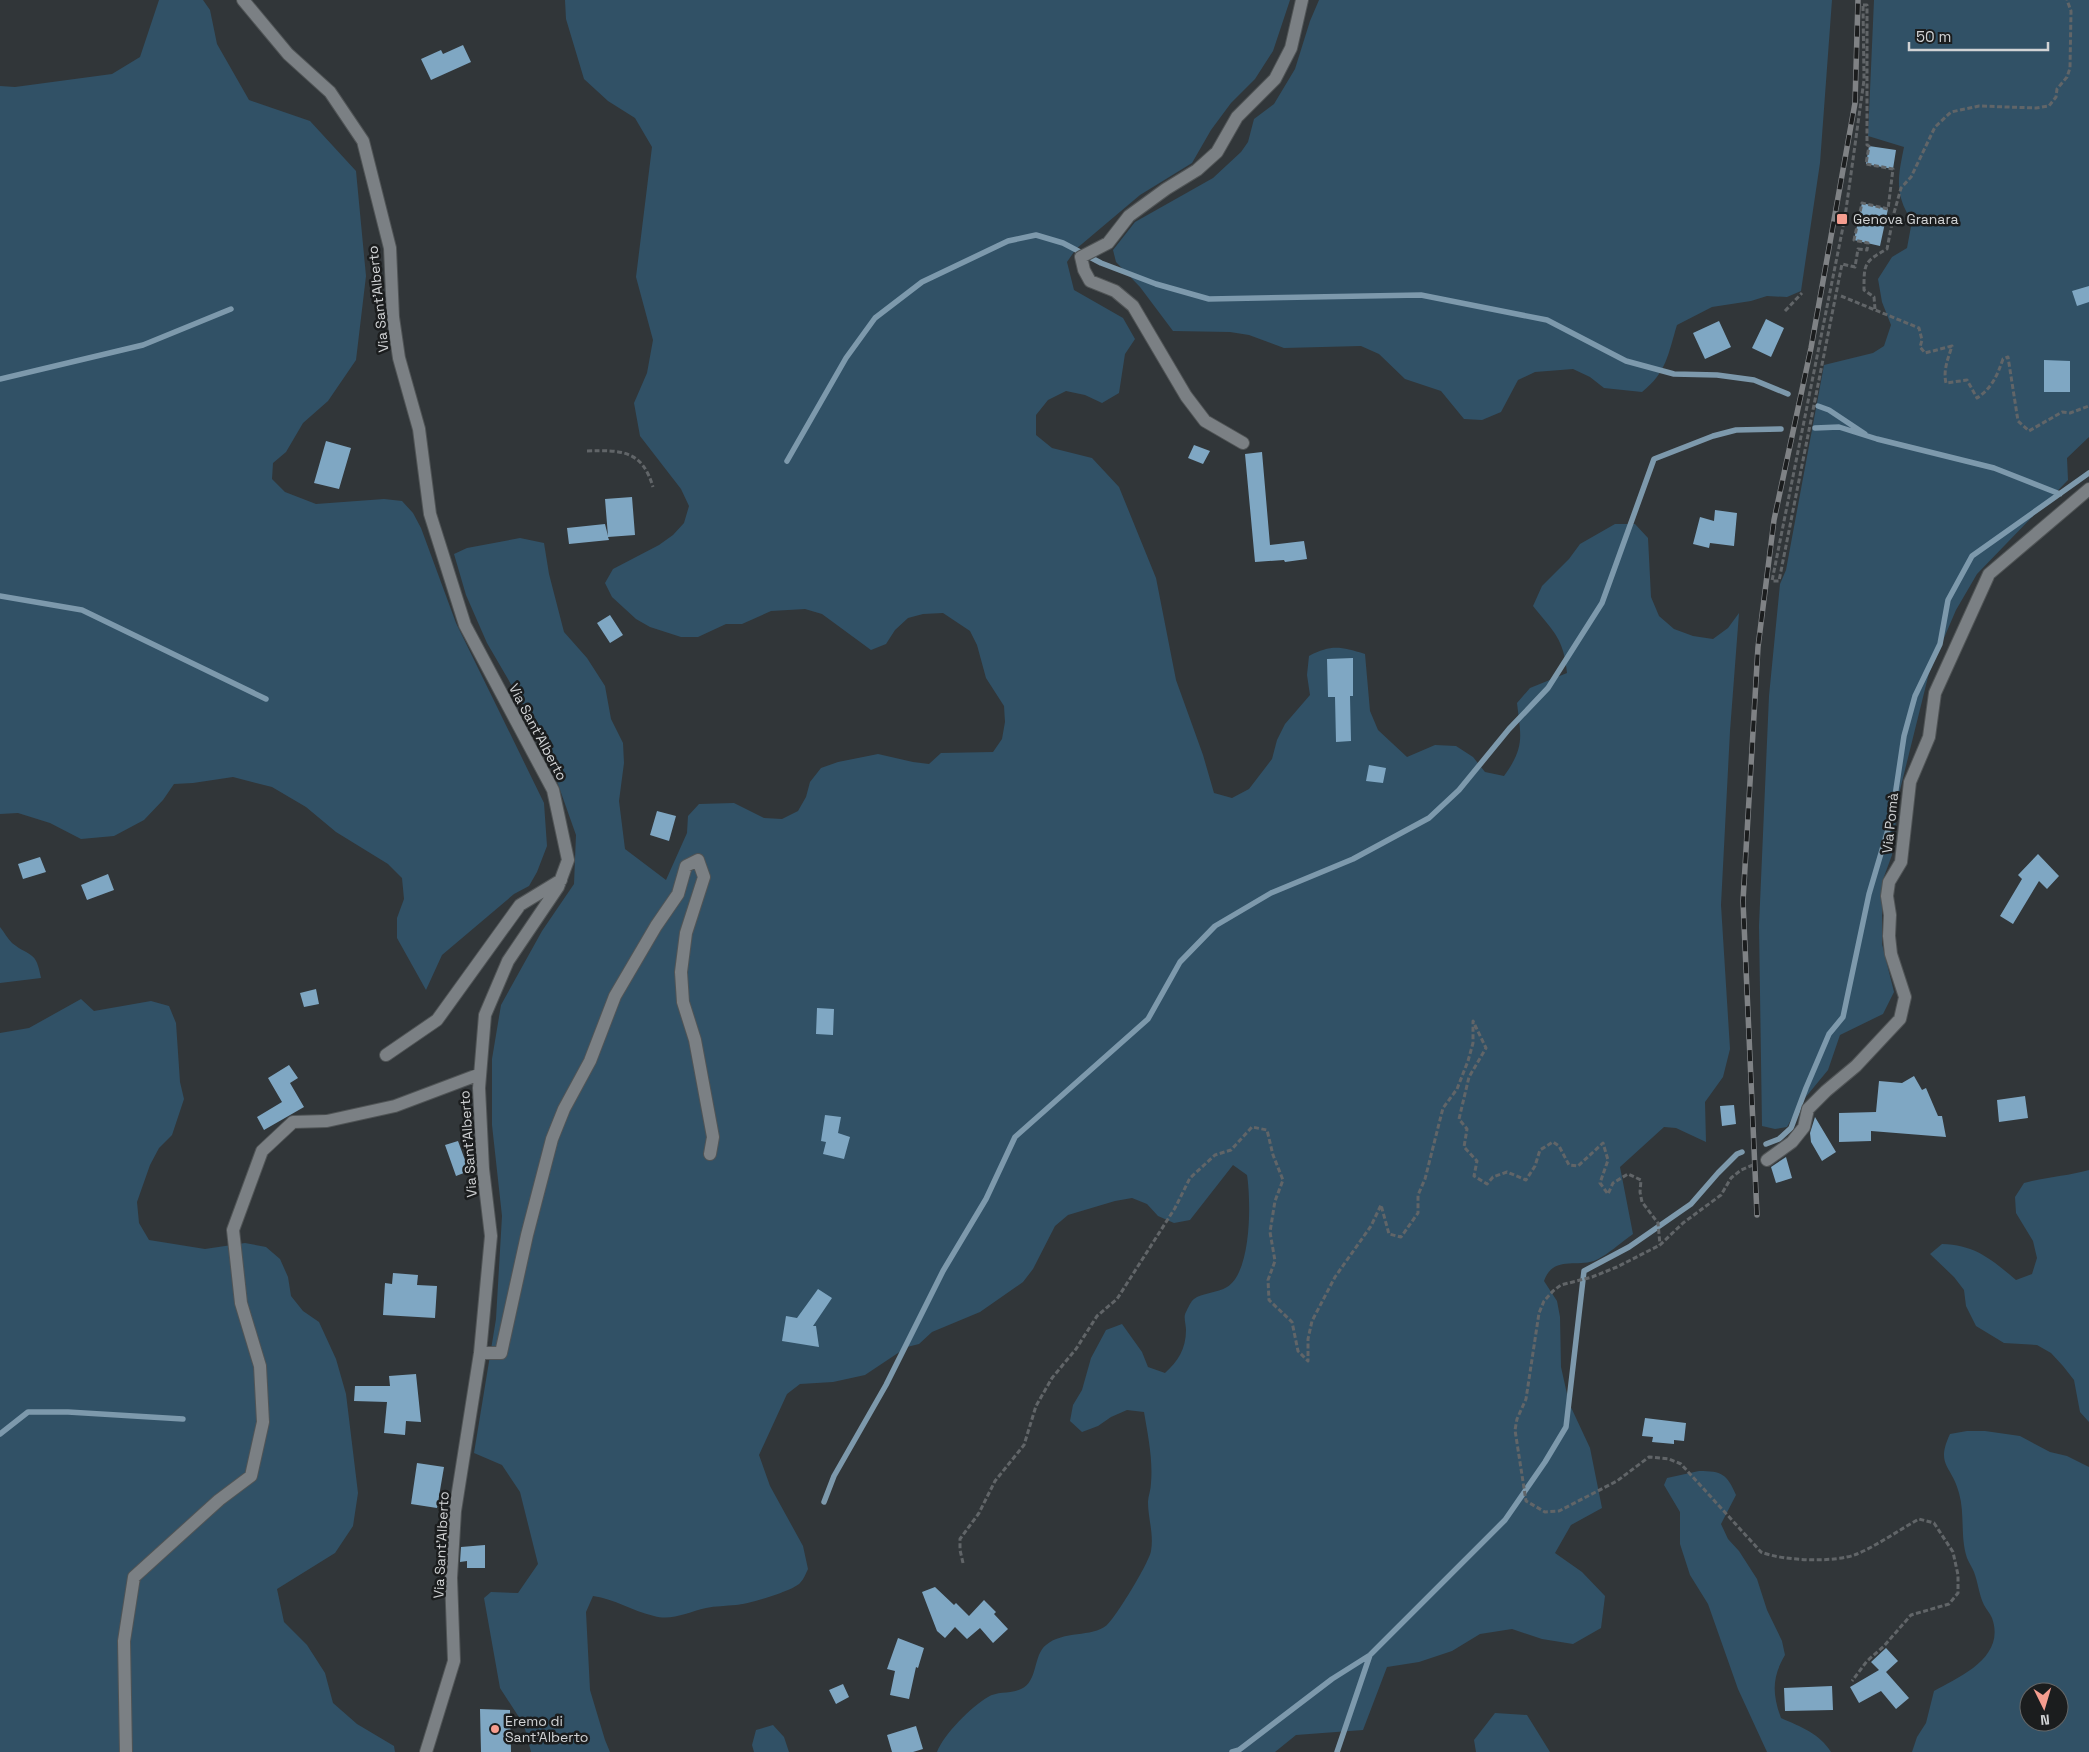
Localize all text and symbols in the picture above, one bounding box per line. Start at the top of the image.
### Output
scale bar [1909,20,2048,52]
text: 50 m [1916,27,1951,46]
place label: Genova Granara [1853,210,1959,228]
marker: Genova Granara [1835,212,1849,226]
street label: Via Sant'Alberto [363,245,393,353]
street label: Via Sant'Alberto [505,680,571,784]
street label: Via Pomà [1878,792,1902,854]
street label: Via Sant'Alberto [455,1090,481,1198]
street label: Via Sant'Alberto [429,1491,453,1599]
north arrow [2019,1682,2069,1732]
text: N [2040,1711,2051,1729]
place label: Eremo di Sant'Alberto [505,1712,588,1746]
marker: Eremo di Sant'Alberto [489,1723,501,1735]

